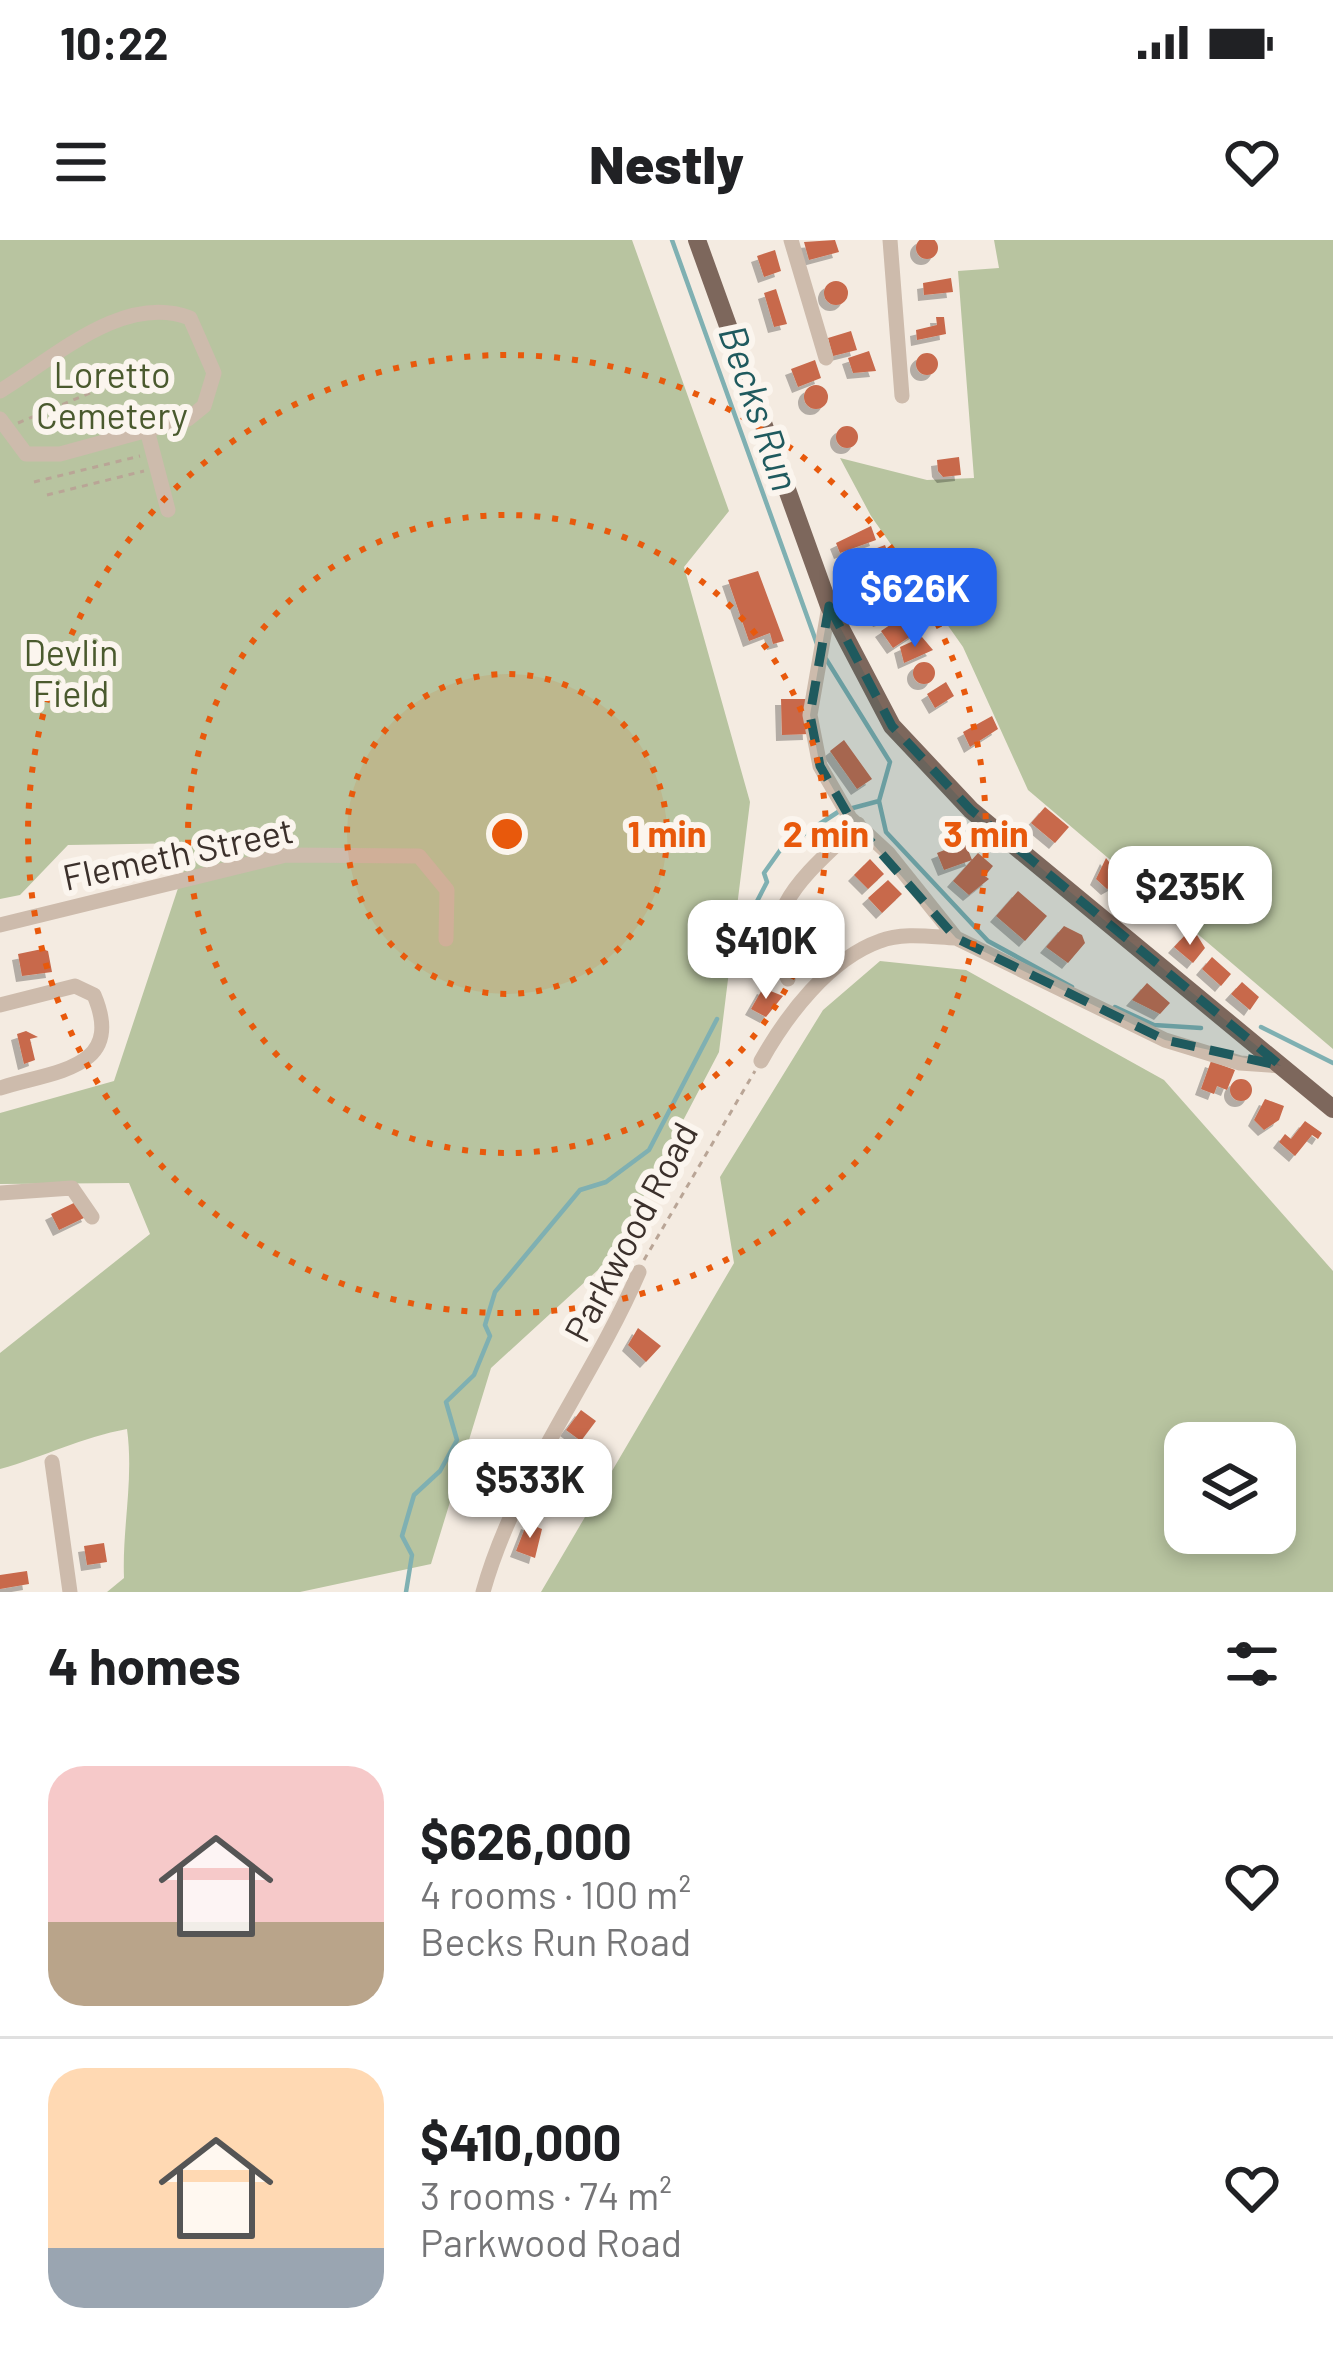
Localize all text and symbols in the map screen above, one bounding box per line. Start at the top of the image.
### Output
text: 10:22 [60,15,168,69]
icon: menu [48,129,114,195]
icon: heart [1219,129,1285,195]
text: Nestly [589,130,744,195]
water label: Becks Run [710,319,811,496]
park label: Loretto Cemetery [36,352,188,436]
pin: $626K [831,548,999,650]
text: $626K [860,563,970,610]
park label: Devlin Field [24,630,118,714]
street label: Flemeth Street [59,807,297,898]
text: 1 min [628,811,706,854]
text: 2 min [783,811,869,854]
text: 3 min [943,811,1029,854]
centre of rings [486,813,528,855]
pin: $235K [1106,846,1274,948]
text: $235K [1135,861,1245,908]
pin: $410K [682,900,850,1002]
text: $410K [715,915,817,962]
street label: Parkwood Road [554,1114,705,1348]
map controls [1164,1422,1296,1554]
button: layers [1164,1422,1296,1554]
pin: $533K [446,1439,614,1541]
text: $533K [475,1454,585,1501]
icon: filters [1219,1631,1285,1697]
text: 4 homes [48,1634,241,1695]
text: $626,000 [420,1809,632,1870]
icon: home [144,1814,288,1958]
icon: heart [1219,1853,1285,1919]
text: 4 rooms · 100 m² [420,1870,691,1917]
text: Becks Run Road [420,1917,691,1964]
text: $410,000 [420,2110,622,2171]
icon: home [144,2116,288,2260]
icon: heart [1219,2155,1285,2221]
text: 3 rooms · 74 m² [420,2171,672,2218]
text: Parkwood Road [420,2218,682,2265]

